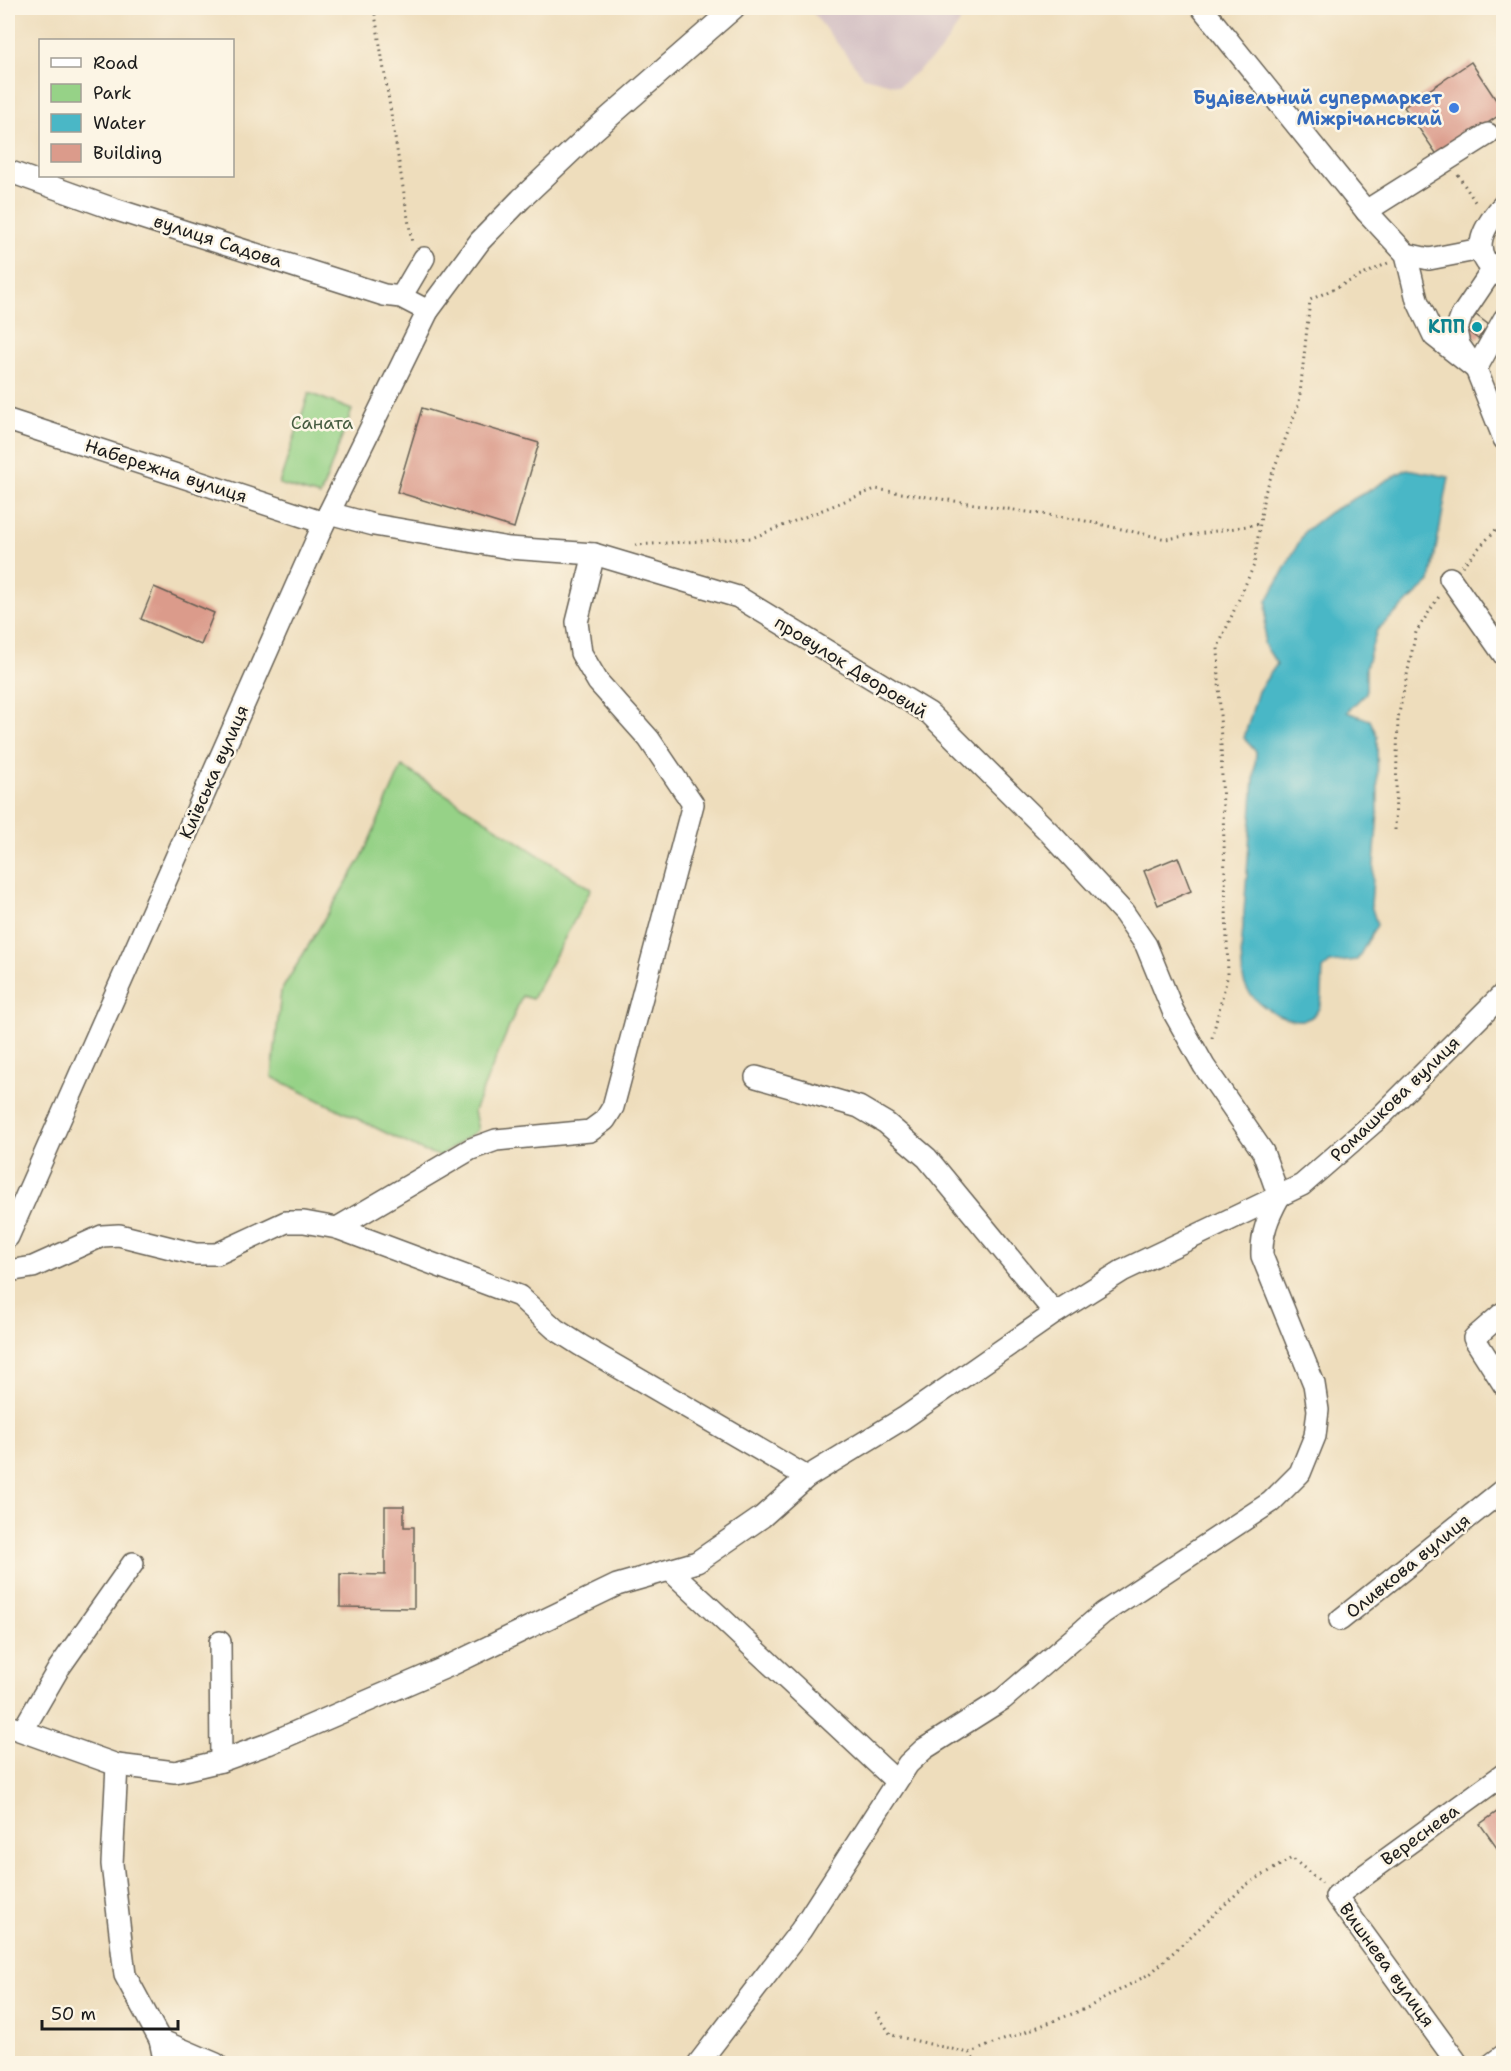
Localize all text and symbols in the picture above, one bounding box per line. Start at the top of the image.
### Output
legend [39,39,234,177]
text: Road [93,51,138,75]
text: Park [93,81,132,105]
place label: Будівельний супермаркет Міжрічанський [1193,86,1442,131]
marker: Будівельний супермаркет Міжрічанський [1447,101,1461,115]
text: Water [93,111,146,135]
text: Building [93,141,162,165]
street label: вулиця Садова [151,209,285,273]
place label: КПП [1428,315,1465,339]
marker: КПП [1470,320,1484,334]
park label: Саната [291,411,353,435]
street label: Набережна вулиця [82,433,250,509]
street label: провулок Дворовий [770,610,932,724]
street label: Київська вулиця [174,701,254,843]
street label: Ромашкова вулиця [1325,1031,1465,1167]
street label: Оливкова вулиця [1341,1508,1475,1624]
street label: Вереснева [1376,1799,1464,1871]
street label: Вишнева вулиця [1334,1898,1440,2032]
scale bar [42,1993,178,2031]
text: 50 m [51,2002,96,2026]

